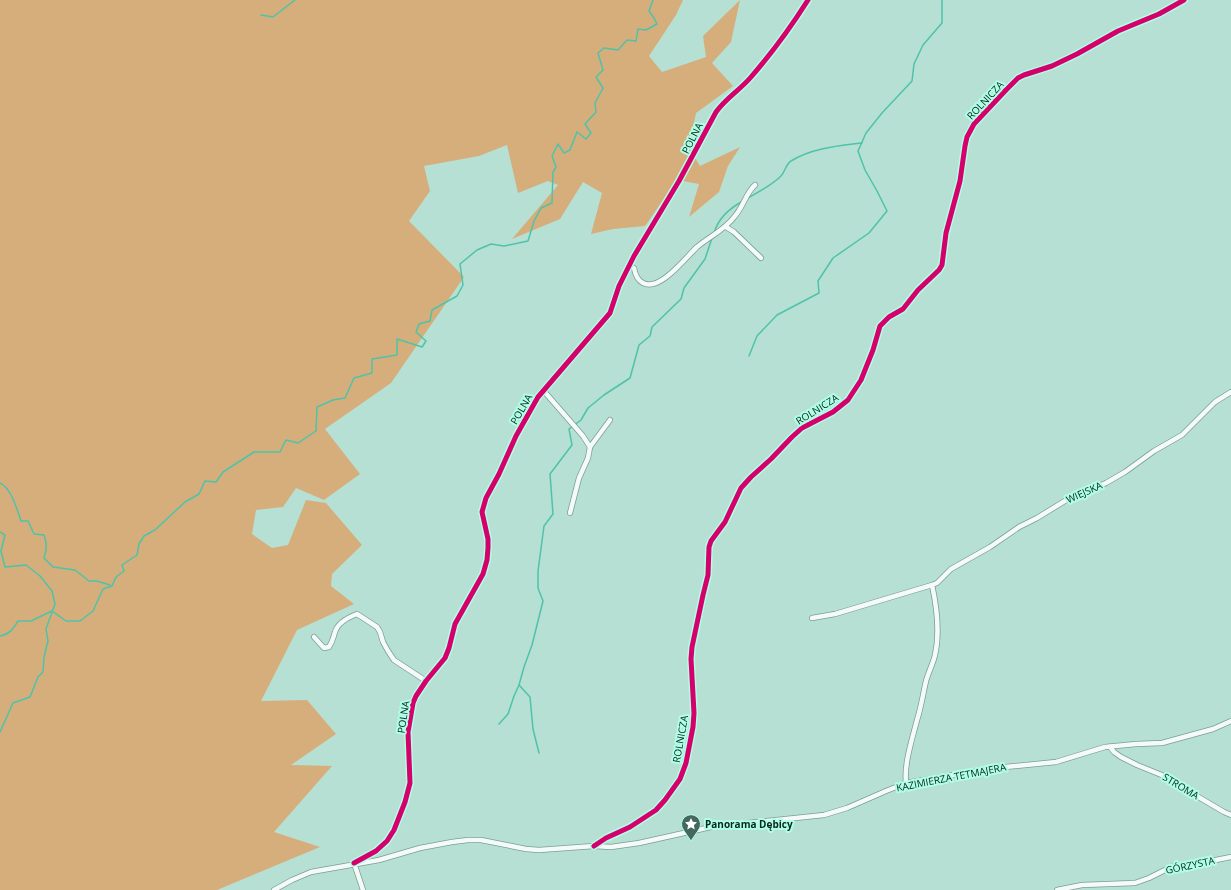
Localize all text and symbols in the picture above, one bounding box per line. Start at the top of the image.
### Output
street label: ROLNICZA [964,77,1007,122]
street label: POLNA [678,120,706,156]
street label: ROLNICZA [793,390,842,428]
street label: POLNA [507,391,536,427]
street label: WIEJSKA [1064,478,1105,506]
street label: POLNA [394,699,413,734]
street label: ROLNICZA [669,714,691,764]
street label: KAZIMIERZA TETMAJERA [895,759,1008,795]
street label: STROMA [1160,770,1202,803]
place icon: Panorama Dębicy [680,813,702,841]
place label: Panorama Dębicy [705,817,793,831]
street label: GÓRZYSTA [1164,853,1216,877]

